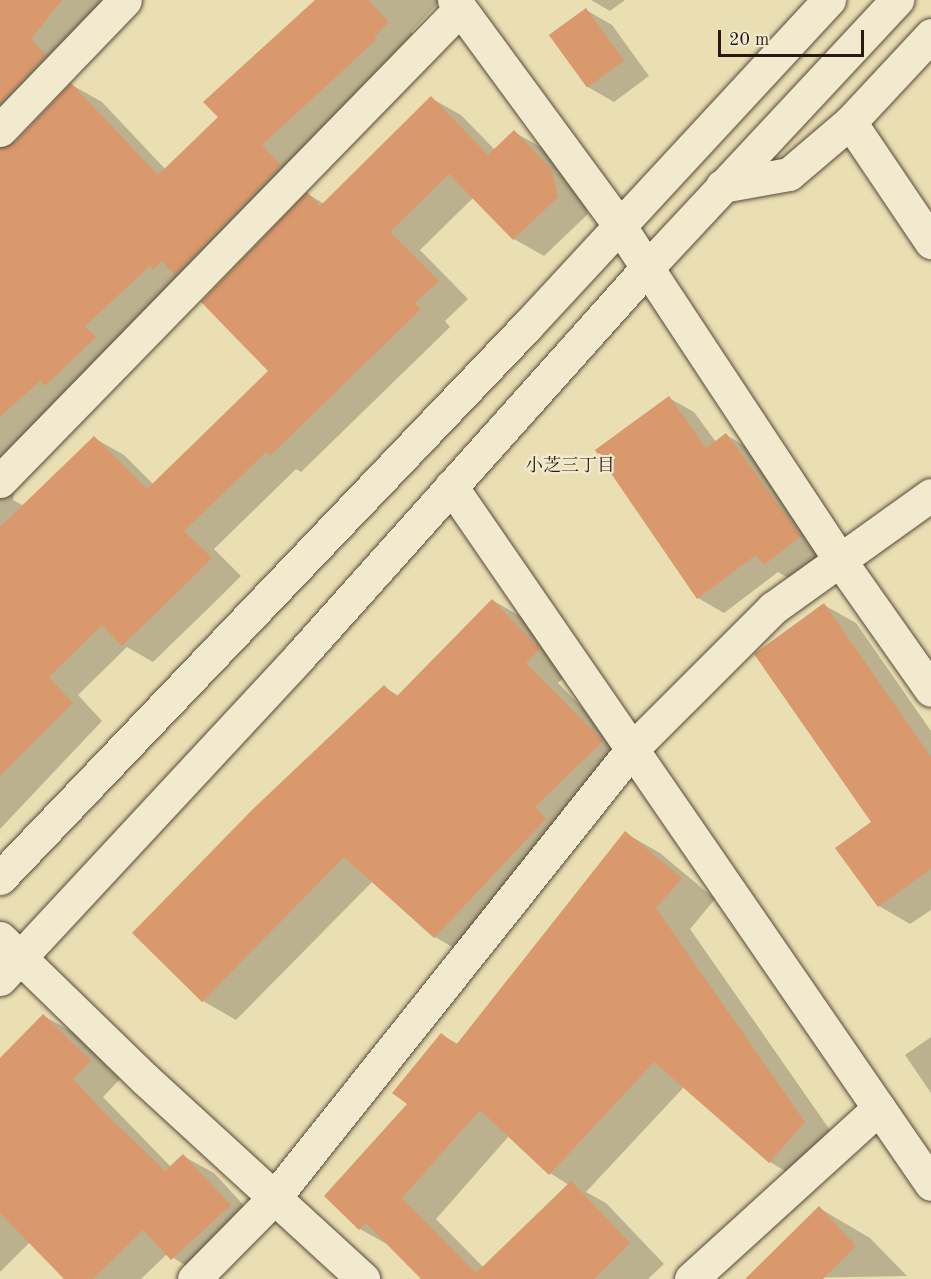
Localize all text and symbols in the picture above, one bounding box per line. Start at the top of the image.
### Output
scale bar [721,18,866,56]
text: 20 m [729,31,769,49]
district label: 小芝三丁目 [525,455,615,477]

